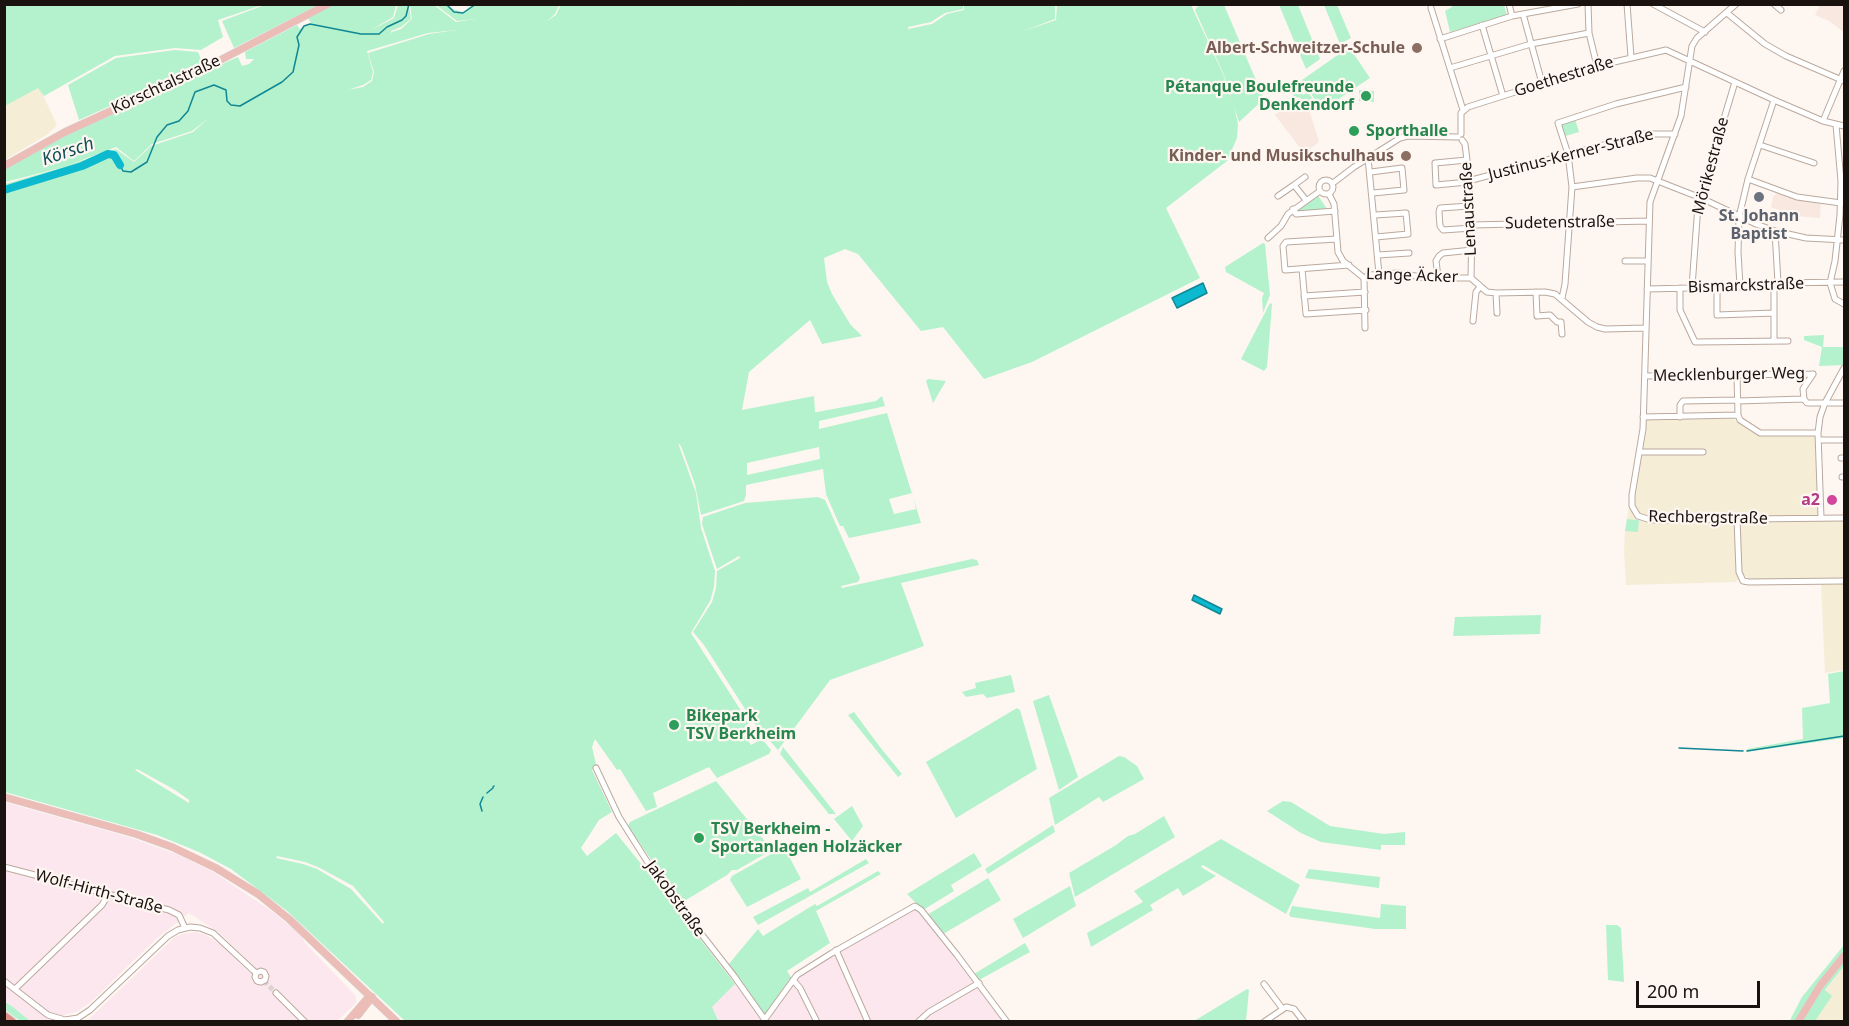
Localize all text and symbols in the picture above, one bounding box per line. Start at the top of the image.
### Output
place label: Albert-Schweitzer-Schule [1206,38,1405,58]
marker: Albert-Schweitzer-Schule [1410,41,1424,55]
street label: Körschtalstraße [108,51,224,119]
street label: Goethestraße [1512,53,1616,101]
place label: Pétanque Boulefreunde Denkendorf [1165,77,1354,115]
marker: Pétanque Boulefreunde Denkendorf [1359,89,1373,103]
street label: Mörikestraße [1689,115,1733,217]
place label: Sporthalle [1366,121,1448,141]
marker: Sporthalle [1347,124,1361,138]
street label: Justinus-Kerner-Straße [1486,125,1656,185]
water label: Körsch [39,133,97,171]
place label: Kinder- und Musikschulhaus [1169,146,1394,166]
marker: Kinder- und Musikschulhaus [1399,149,1413,163]
street label: Lenaustraße [1457,162,1481,256]
marker: St. Johann Baptist [1752,190,1766,204]
place label: St. Johann Baptist [1719,206,1799,244]
street label: Sudetenstraße [1505,212,1615,234]
street label: Lange Äcker [1366,265,1458,287]
street label: Bismarckstraße [1687,274,1805,298]
street label: Mecklenburger Weg [1653,364,1805,386]
place label: a2 [1801,490,1820,510]
marker: a2 [1825,493,1839,507]
street label: Rechbergstraße [1648,507,1768,529]
place label: Bikepark TSV Berkheim [686,706,796,744]
marker: Bikepark TSV Berkheim [667,718,681,732]
place label: TSV Berkheim - Sportanlagen Holzäcker [711,819,902,857]
marker: TSV Berkheim - Sportanlagen Holzäcker [692,831,706,845]
street label: Jakobstraße [641,857,709,941]
street label: Wolf-Hirth-Straße [33,866,165,918]
scale bar [1639,969,1764,1007]
text: 200 m [1647,979,1699,1003]

